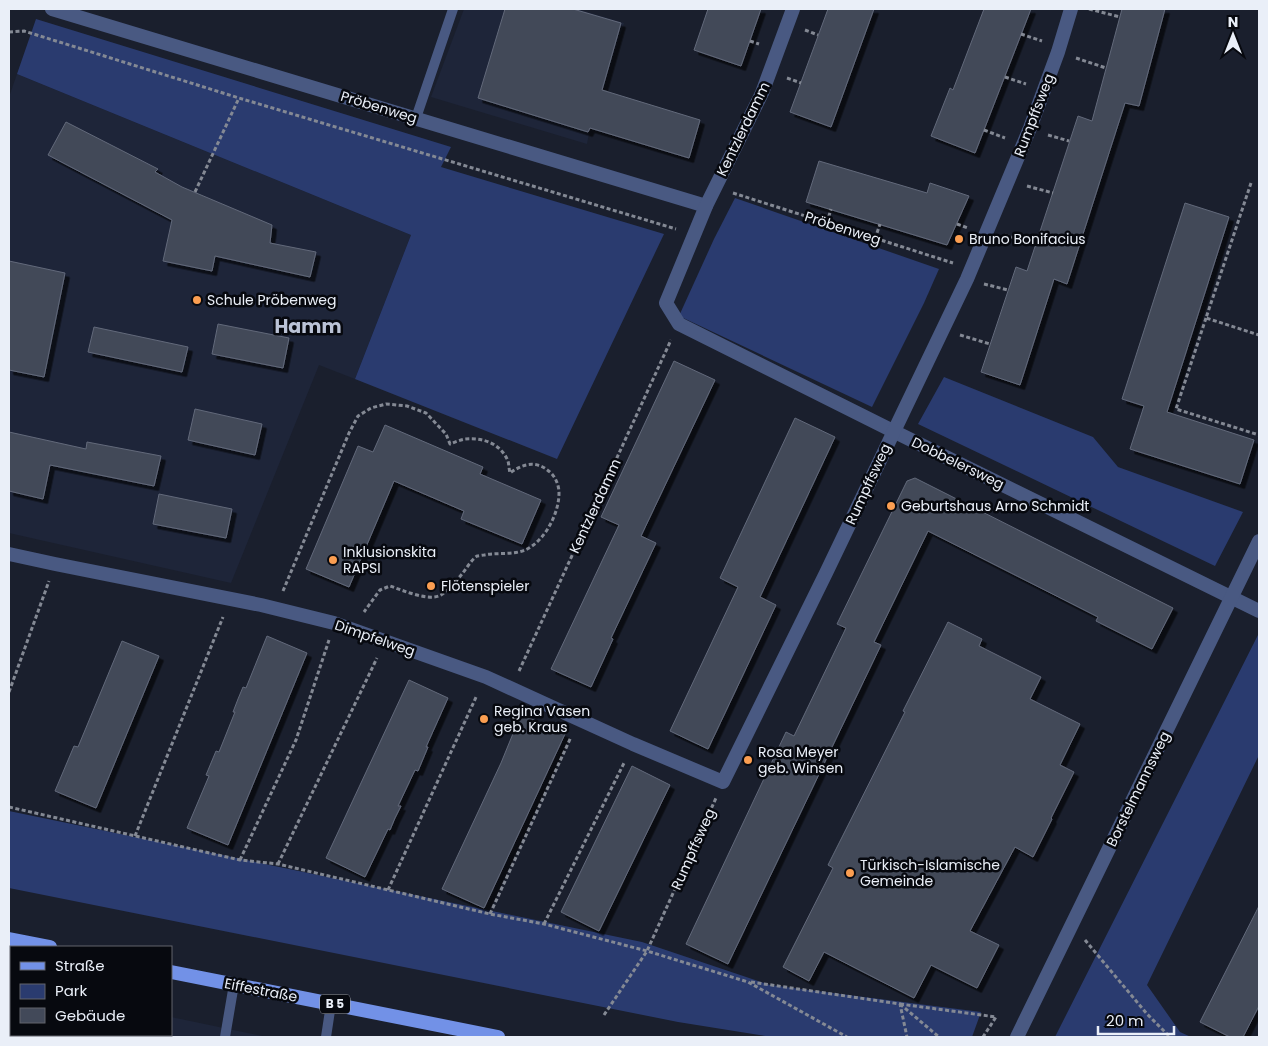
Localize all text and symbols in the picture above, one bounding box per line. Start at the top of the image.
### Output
north arrow [1208,10,1258,60]
text: N [1228,12,1238,32]
street label: Rumpffsweg [1009,71,1059,159]
street label: Kentzlerdamm [712,79,774,179]
street label: Pröbenweg [338,86,420,128]
street label: Pröbenweg [802,206,884,250]
place label: Bruno Bonifacius [969,229,1086,249]
marker: Bruno Bonifacius [953,233,965,245]
place label: Schule Pröbenweg [207,290,337,310]
marker: Schule Pröbenweg [191,294,203,306]
district label: Hamm [274,313,342,340]
street label: Dobbelersweg [908,432,1008,494]
street label: Rumpffsweg [840,440,896,528]
street label: Kentzlerdamm [564,455,626,557]
place label: Geburtshaus Arno Schmidt [901,496,1089,516]
marker: Geburtshaus Arno Schmidt [885,500,897,512]
place label: Inklusionskita RAPSI [343,542,436,578]
marker: Inklusionskita RAPSI [327,554,339,566]
place label: Flötenspieler [441,576,529,596]
marker: Flötenspieler [425,580,437,592]
street label: Dimpfelweg [332,615,418,661]
place label: Regina Vasen geb. Kraus [494,701,590,737]
marker: Regina Vasen geb. Kraus [478,713,490,725]
street label: Borstelmannsweg [1101,728,1175,850]
place label: Rosa Meyer geb. Winsen [758,742,843,778]
marker: Rosa Meyer geb. Winsen [742,754,754,766]
street label: Rumpffsweg [666,805,720,893]
place label: Türkisch-Islamische Gemeinde [860,855,1000,891]
marker: Türkisch-Islamische Gemeinde [844,867,856,879]
legend [10,946,172,1036]
text: Straße [55,955,105,976]
street label: Eiffestraße [223,973,299,1007]
text: Park [55,980,87,1001]
road number: B 5 [320,994,350,1014]
scale bar [1098,1004,1174,1036]
text: Gebäude [55,1005,125,1026]
text: 20 m [1106,1010,1144,1031]

